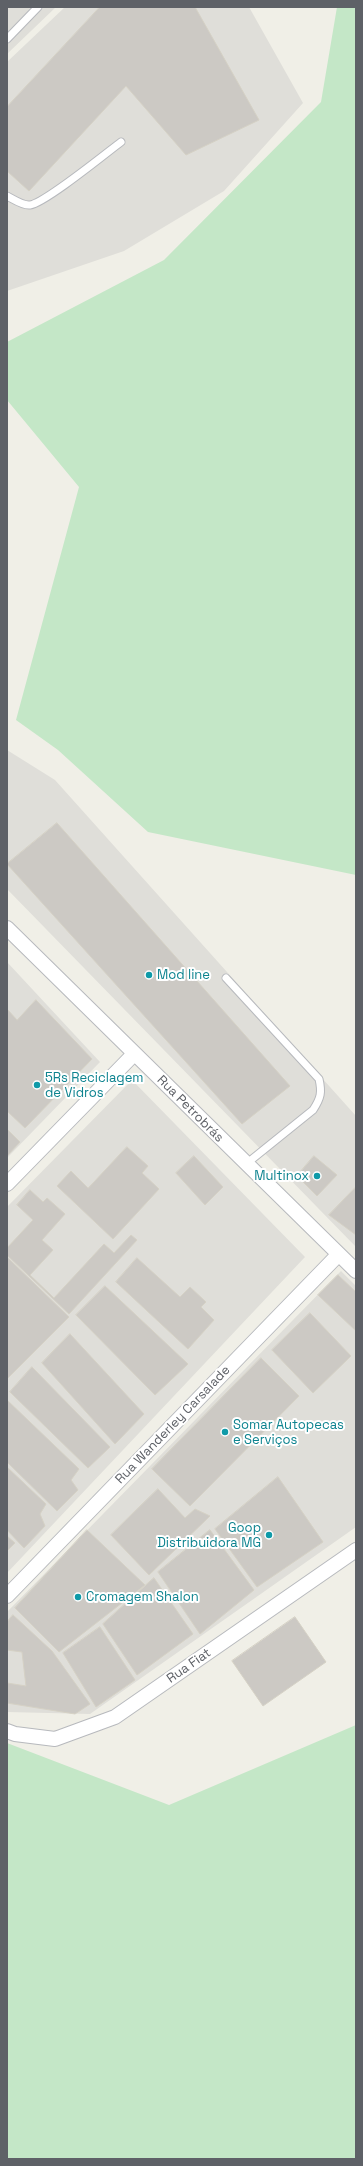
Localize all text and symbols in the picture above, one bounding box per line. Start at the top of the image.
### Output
place label: Mod line [157,967,210,983]
marker: Mod line [144,970,154,980]
place label: 5Rs Reciclagem de Vidros [45,1070,144,1101]
street label: Rua Petrobrás [153,1072,227,1146]
marker: 5Rs Reciclagem de Vidros [32,1080,42,1090]
place label: Multinox [254,1168,309,1184]
marker: Multinox [312,1171,322,1181]
street label: Rua Wanderley Carsalade [112,1363,234,1487]
place label: Somar Autopecas e Serviços [233,1417,344,1448]
marker: Somar Autopecas e Serviços [220,1427,230,1437]
place label: Goop Distribuidora MG [157,1520,261,1551]
marker: Goop Distribuidora MG [264,1530,274,1540]
place label: Cromagem Shalon [86,1589,199,1605]
marker: Cromagem Shalon [73,1592,83,1602]
street label: Rua Fiat [164,1645,214,1687]

